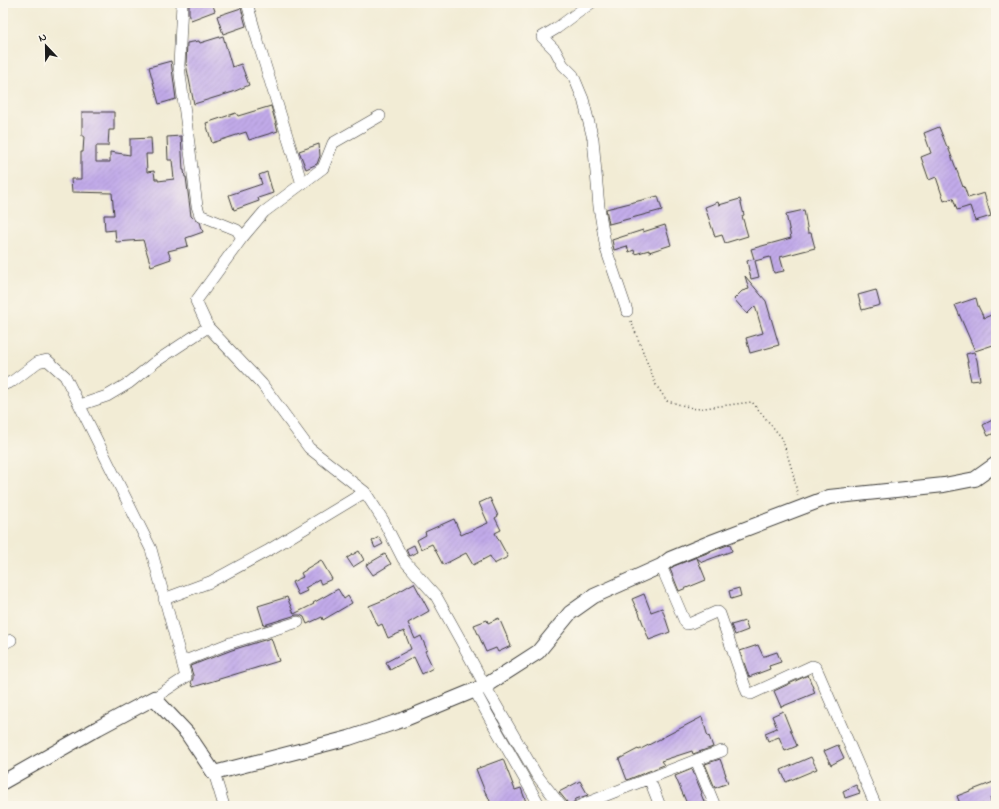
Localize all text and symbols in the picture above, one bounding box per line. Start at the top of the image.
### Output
north arrow [26,26,66,66]
text: N [36,29,49,46]

